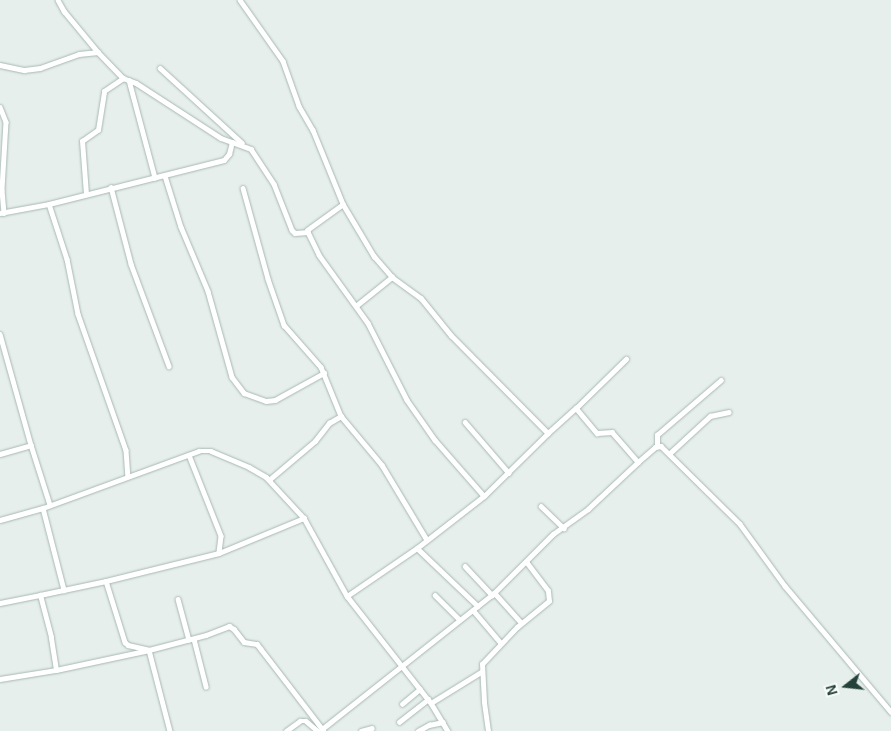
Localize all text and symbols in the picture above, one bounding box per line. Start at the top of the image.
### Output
north arrow [821,661,871,711]
text: N [822,683,841,697]

